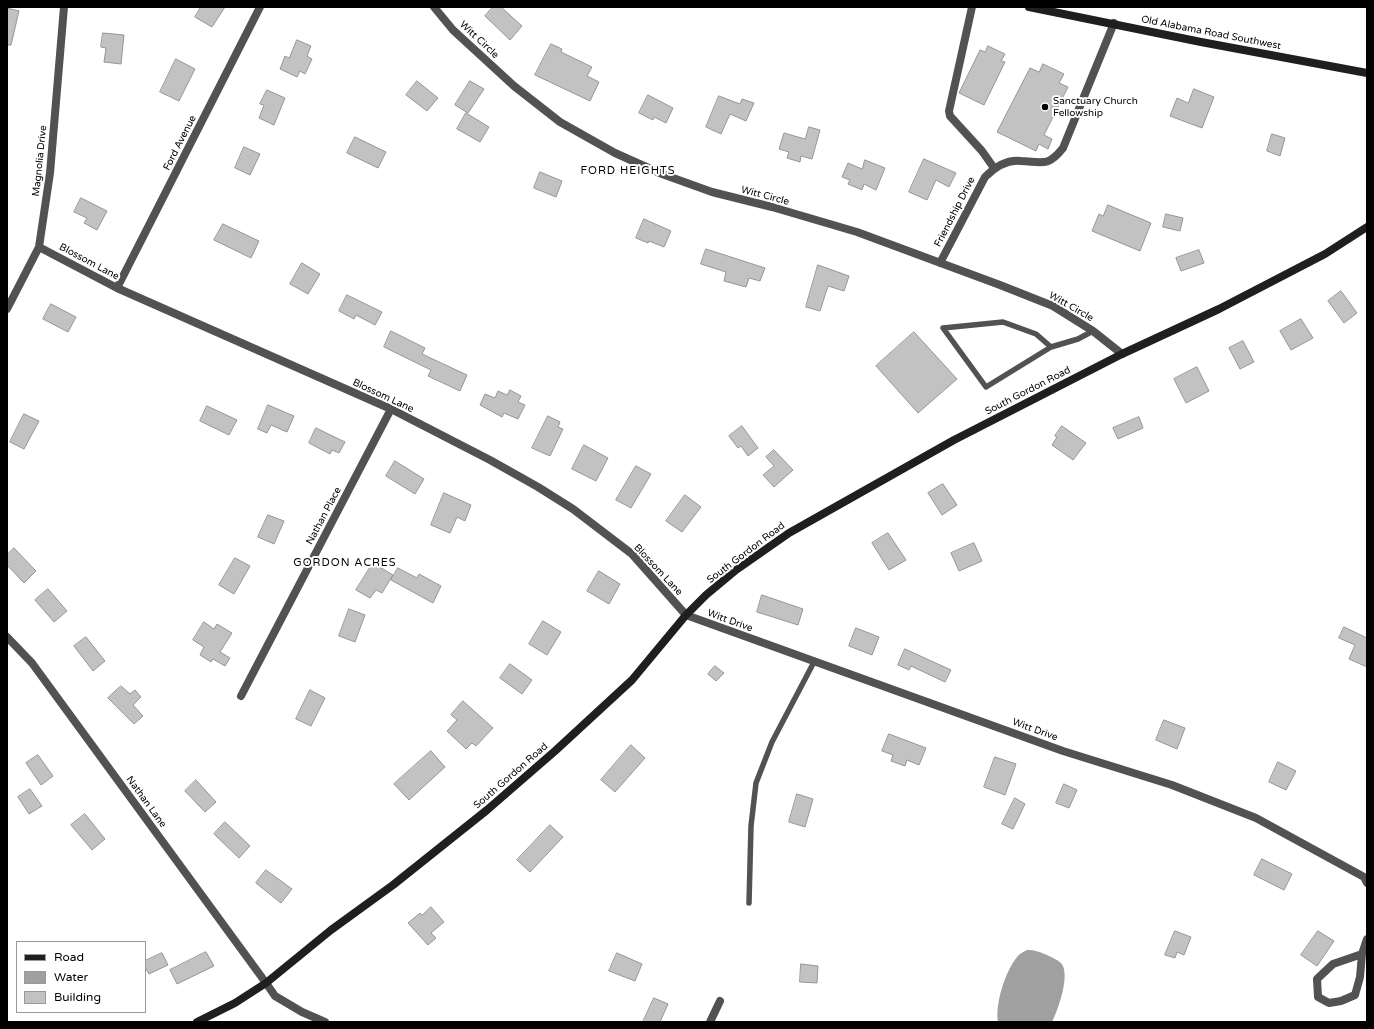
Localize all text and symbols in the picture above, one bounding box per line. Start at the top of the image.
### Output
street label: Old Alabama Road Southwest [1140,14,1282,52]
street label: Witt Circle [457,19,501,61]
place label: Sanctuary Church Fellowship [1053,95,1138,118]
marker: Sanctuary Church Fellowship [1040,102,1050,112]
street label: Ford Avenue [161,113,199,173]
street label: Magnolia Drive [30,125,50,197]
district label: FORD HEIGHTS [581,164,675,178]
street label: Friendship Drive [932,175,978,249]
street label: Witt Circle [740,184,790,208]
street label: Blossom Lane [57,241,121,283]
street label: Witt Circle [1047,289,1095,325]
street label: South Gordon Road [983,364,1073,418]
street label: Blossom Lane [351,377,415,415]
street label: Nathan Place [304,485,344,547]
street label: South Gordon Road [705,520,787,586]
street label: Blossom Lane [631,542,685,598]
district label: GORDON ACRES [293,556,397,570]
street label: Witt Drive [706,607,754,635]
street label: Witt Drive [1011,716,1059,744]
street label: South Gordon Road [471,741,551,811]
street label: Nathan Lane [123,774,169,830]
legend [16,941,146,1013]
text: Road [54,950,84,964]
text: Water [54,970,88,984]
text: Building [54,990,101,1004]

